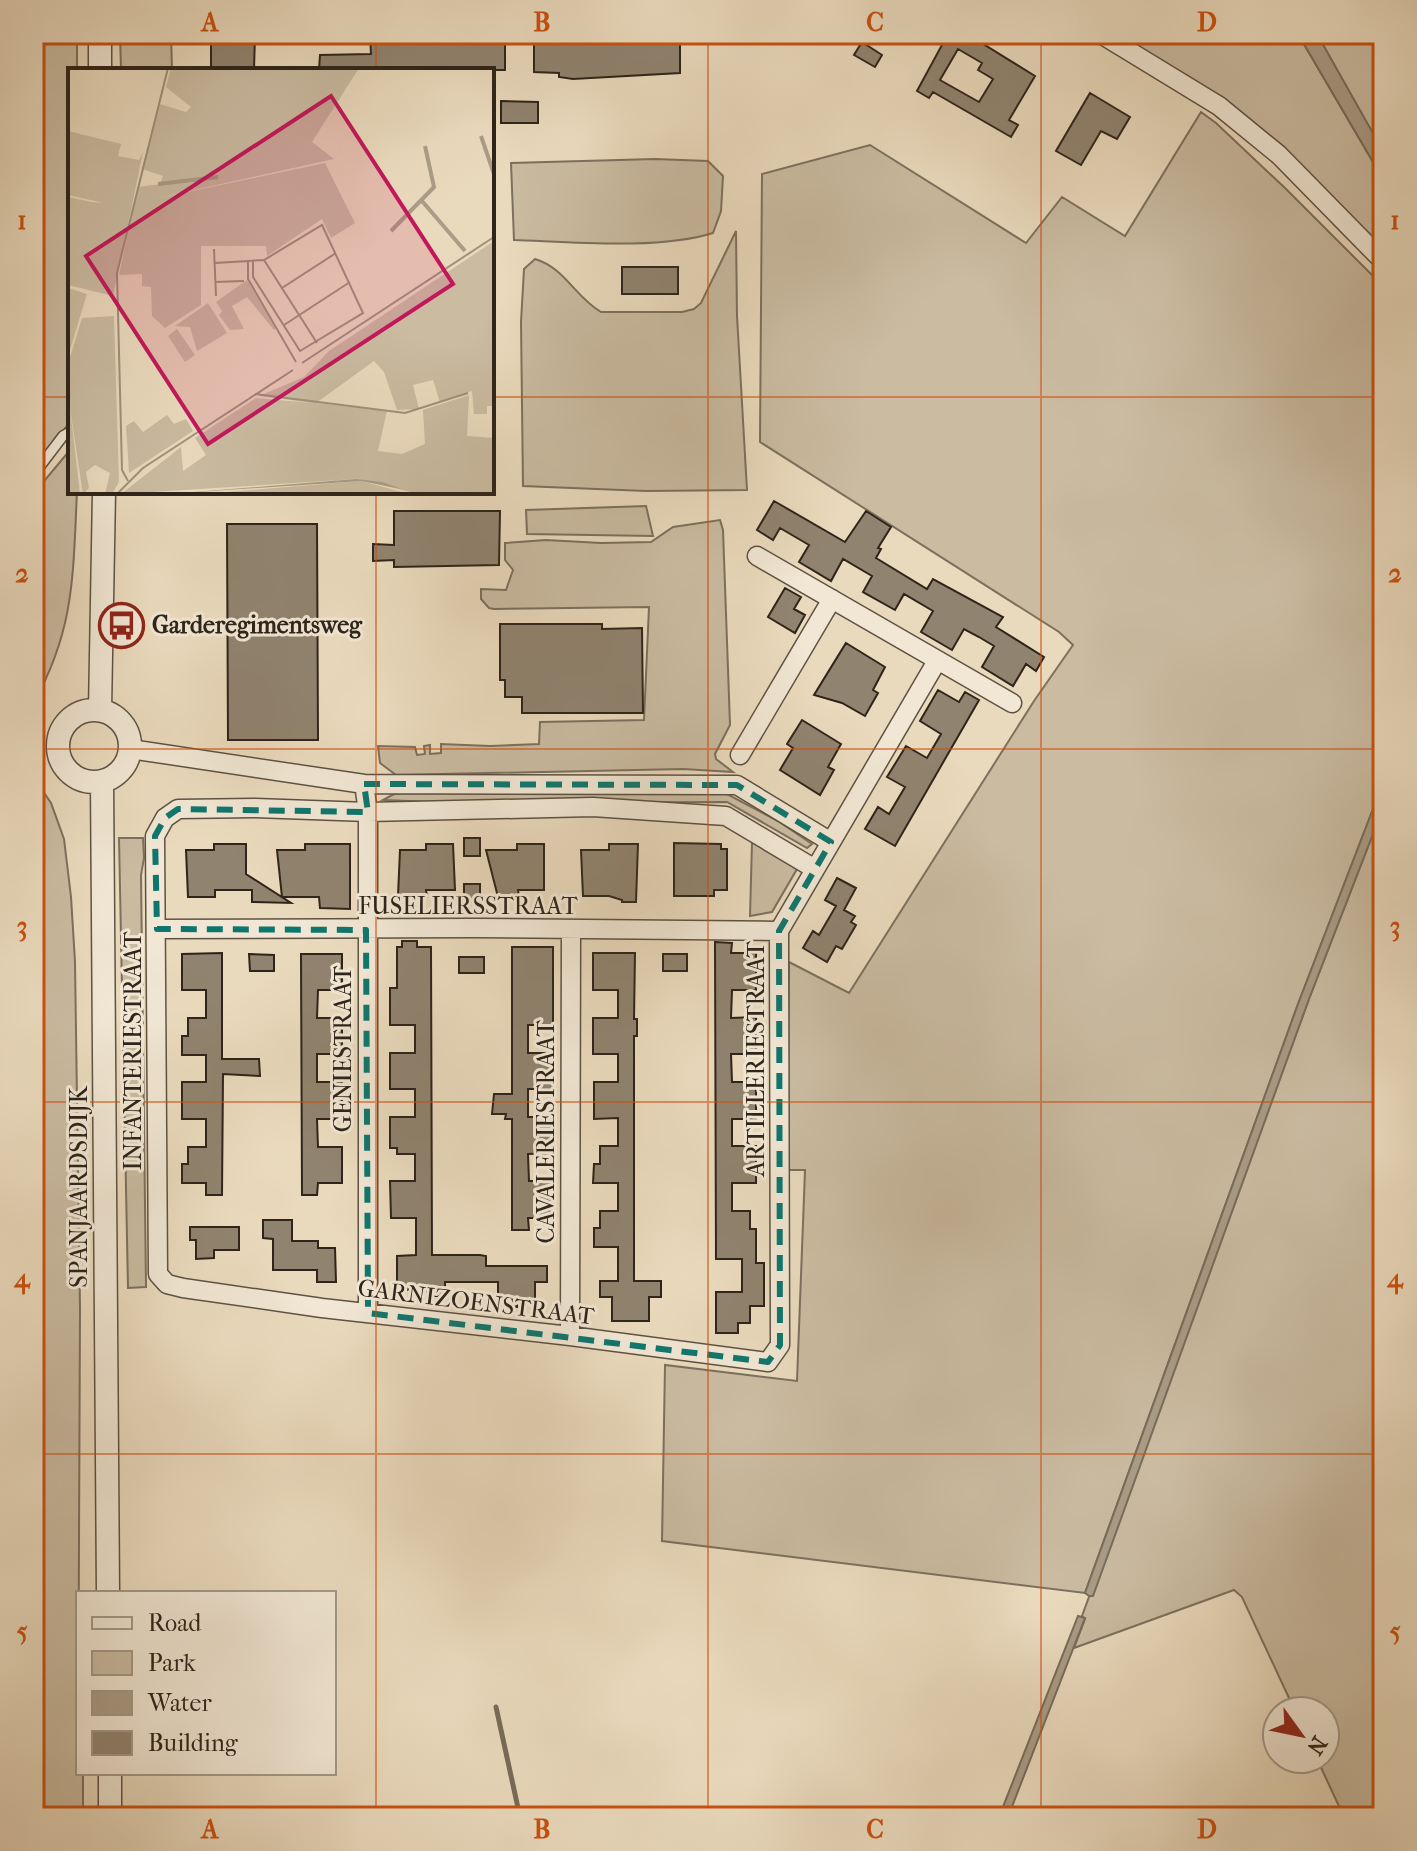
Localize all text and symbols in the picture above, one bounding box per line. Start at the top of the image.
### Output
text: A [200,7,220,38]
text: B [534,7,551,38]
text: C [866,7,884,38]
text: D [1197,7,1217,38]
inset map [68,68,494,494]
text: 1 [17,205,27,236]
text: 1 [1390,205,1400,236]
text: 2 [15,558,29,589]
text: 2 [1388,558,1402,589]
bus stop icon: Garderegimentsweg [97,601,145,649]
place label: Garderegimentsweg [152,611,363,639]
street label: FUSELIERSSTRAAT [358,892,579,920]
text: 3 [17,911,27,942]
text: 3 [1390,911,1400,942]
street label: INFANTERIESTRAAT [119,931,147,1170]
street label: ARTILLERIESTRAAT [742,941,770,1178]
street label: GENIESTRAAT [329,965,357,1132]
street label: CAVALERIESTRAAT [532,1020,560,1244]
street label: SPANJAARDSDIJK [65,1085,93,1288]
text: 4 [13,1263,31,1295]
text: 4 [1386,1263,1404,1295]
street label: GARNIZOENSTRAAT [356,1274,597,1330]
legend [76,1591,336,1775]
text: Road [148,1609,202,1637]
text: 5 [16,1616,28,1647]
text: 5 [1389,1616,1401,1647]
text: Park [148,1649,196,1677]
text: Water [147,1689,212,1717]
north arrow [1261,1695,1341,1775]
text: Building [148,1729,239,1757]
text: N [1301,1731,1332,1760]
text: A [200,1814,220,1845]
text: B [534,1814,551,1845]
text: C [866,1814,884,1845]
text: D [1197,1814,1217,1845]

